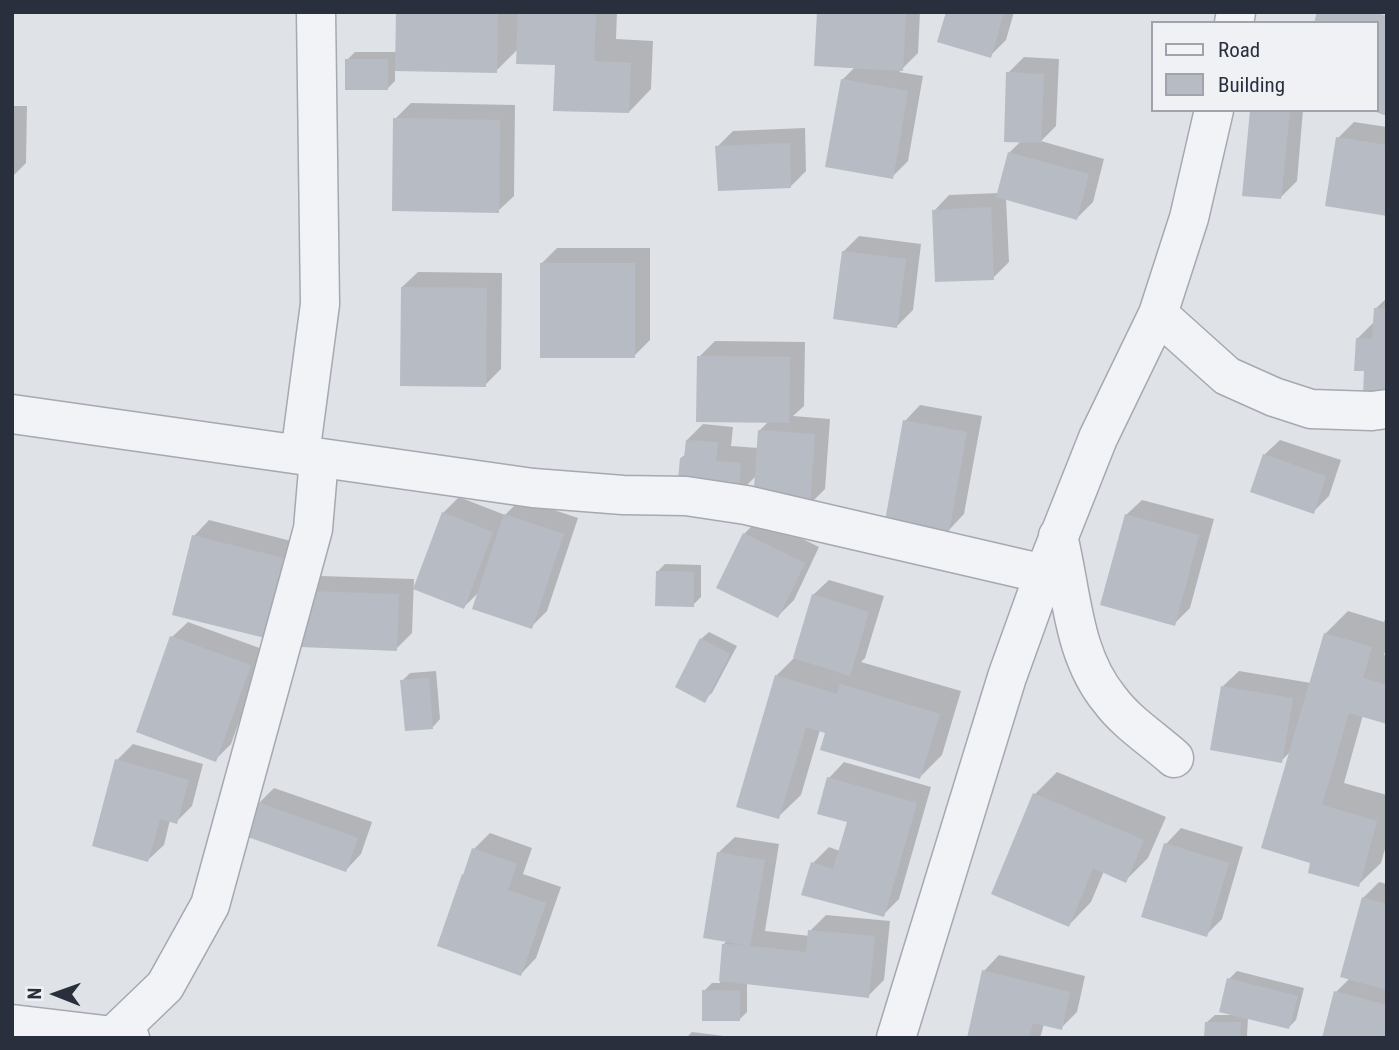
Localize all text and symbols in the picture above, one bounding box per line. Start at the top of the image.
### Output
legend [1150,21,1378,112]
text: Road [1218,38,1260,62]
text: Building [1218,73,1285,97]
north arrow [21,959,91,1029]
text: N [23,988,46,1000]

